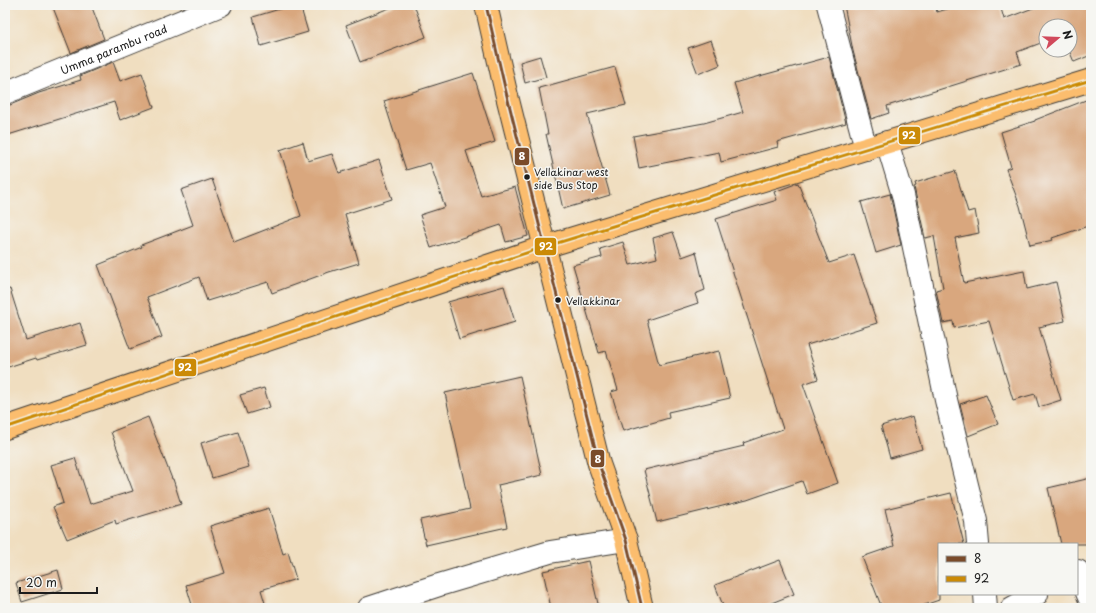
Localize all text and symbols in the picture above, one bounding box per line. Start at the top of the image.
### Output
north arrow [1038,18,1078,58]
street label: Umma parambu road [57,19,169,78]
text: N [1058,28,1077,42]
line badge: 92 [898,126,921,145]
text: 92 [902,126,916,143]
line badge: 8 [514,147,530,166]
text: 8 [519,147,526,164]
place label: Vellakinar west side Bus Stop [534,164,608,192]
marker: Vellakinar west side Bus Stop [522,172,532,182]
line badge: 92 [534,237,557,256]
text: 92 [539,237,553,254]
place label: Vellakkinar [566,293,621,308]
marker: Vellakkinar [553,295,563,305]
line badge: 92 [174,358,197,377]
text: 92 [178,358,192,375]
line badge: 8 [590,449,605,468]
text: 8 [595,450,602,467]
legend [938,543,1078,595]
text: 8 [974,549,982,567]
scale bar [20,569,97,595]
text: 92 [974,569,989,587]
text: 20 m [26,573,57,591]

